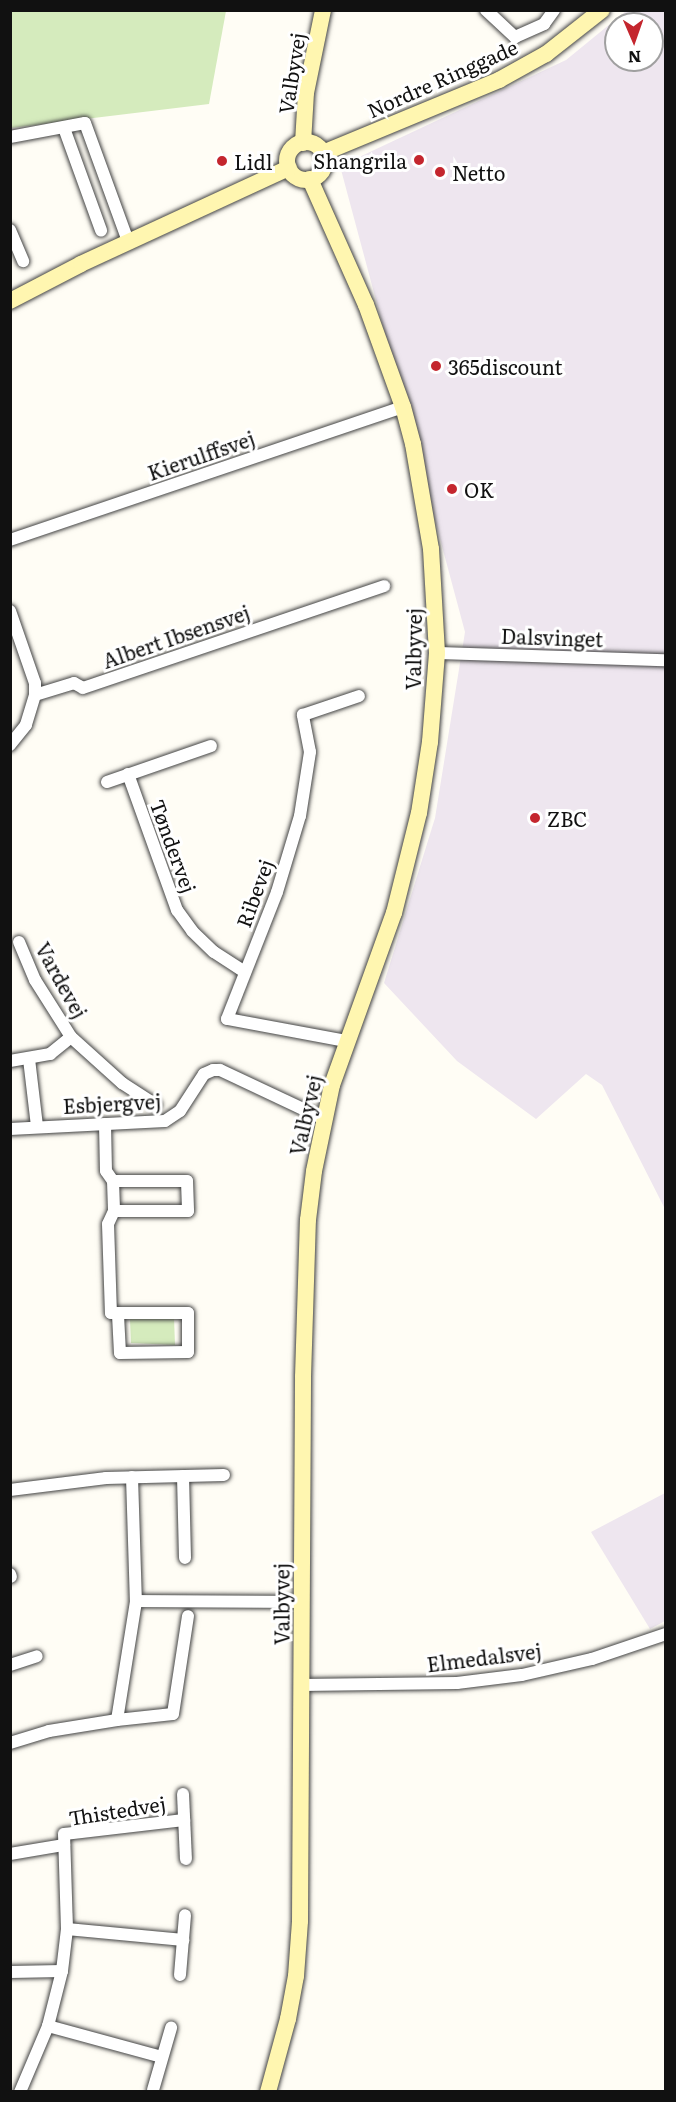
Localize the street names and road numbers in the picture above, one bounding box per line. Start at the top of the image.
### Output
street label: Valbyvej [273,31,309,115]
street label: Nordre Ringgade [363,34,521,122]
street label: Kierulffsvej [144,425,258,485]
street label: Albert Ibsensvej [99,600,253,672]
street label: Valbyvej [400,608,426,690]
street label: Dalsvinget [500,623,604,651]
street label: Tøndervej [146,796,202,896]
street label: Ribevej [231,856,277,930]
street label: Vardevej [31,938,93,1022]
street label: Valbyvej [284,1072,326,1158]
street label: Esbjergvej [62,1088,162,1118]
street label: Valbyvej [269,1563,293,1645]
street label: Elmedalsvej [425,1638,543,1676]
street label: Thistedvej [67,1790,167,1830]

